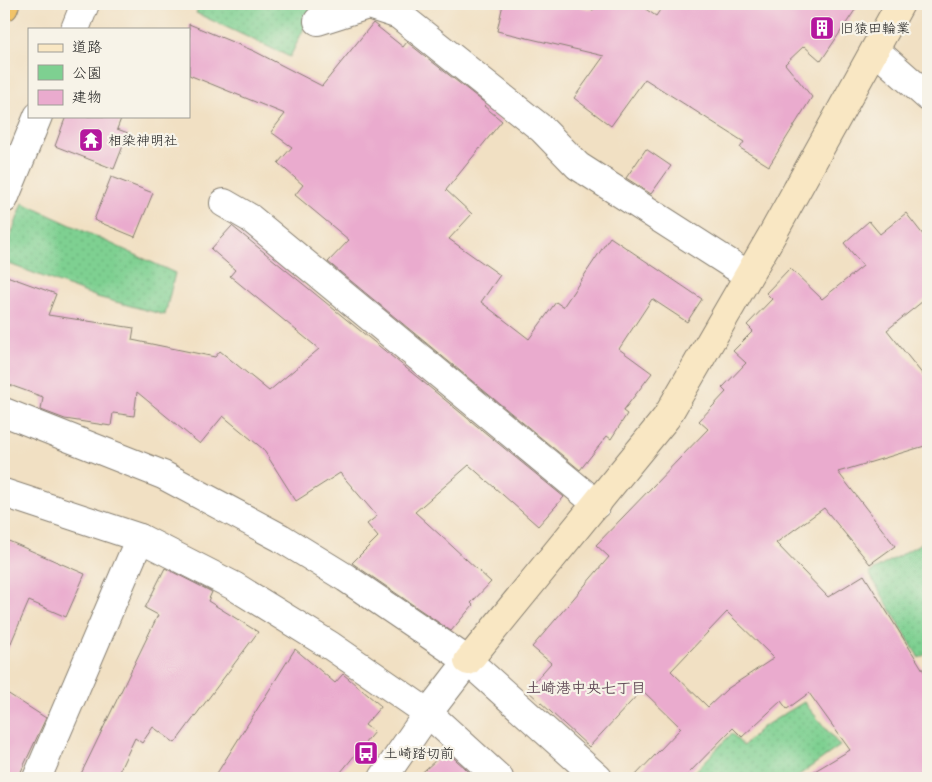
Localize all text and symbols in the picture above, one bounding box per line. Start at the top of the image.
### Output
building icon: 旧猿田輪業 [809,15,835,41]
place label: 旧猿田輪業 [840,18,910,40]
legend [28,28,190,118]
text: 道路 [72,36,102,60]
text: 公園 [72,62,102,86]
text: 建物 [72,86,102,110]
temple icon: 相染神明社 [78,127,104,153]
place label: 相染神明社 [108,130,178,152]
district label: 土崎港中央七丁目 [526,677,646,701]
bus stop icon: 土崎踏切前 [353,740,379,766]
place label: 土崎踏切前 [384,743,454,765]

